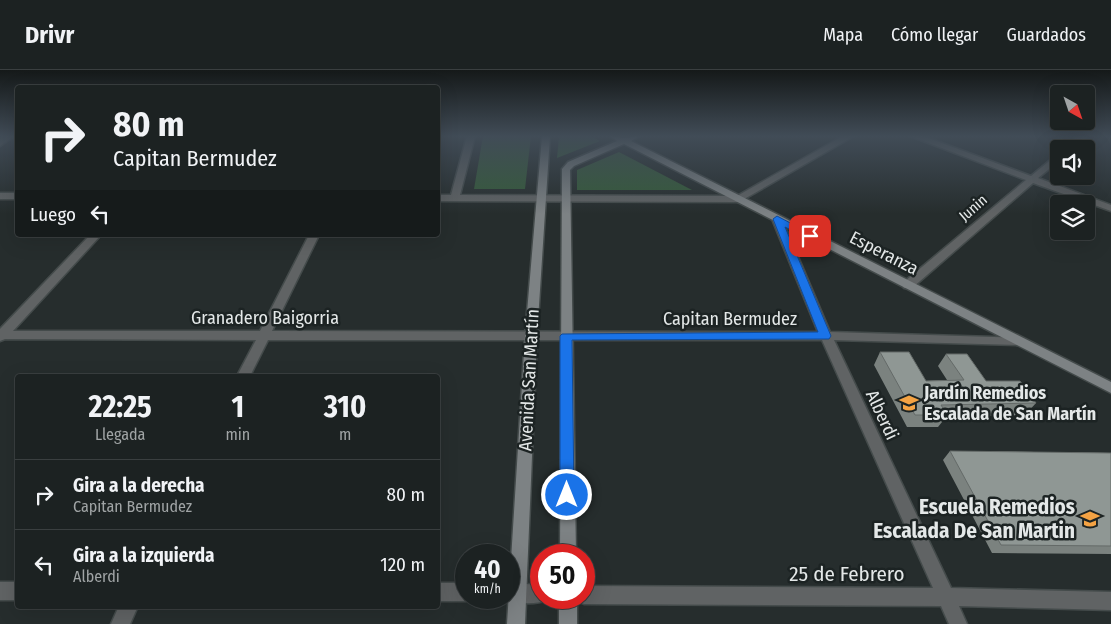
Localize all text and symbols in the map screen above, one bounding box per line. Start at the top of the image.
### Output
text: Drivr [25,21,74,49]
text: Mapa [823,24,863,46]
text: Cómo llegar [891,24,978,46]
text: Guardados [1006,24,1086,46]
north arrow [1050,85,1095,130]
map controls [1050,85,1095,240]
text: 80 m [113,103,185,145]
icon: right [30,105,95,170]
button: sound [1050,140,1095,185]
text: Capitan Bermudez [113,145,277,172]
street label: Junin [955,191,991,225]
button: layers [1050,195,1095,240]
icon: left [86,200,114,228]
text: Luego [30,203,76,226]
pin [789,215,831,257]
icon: arrive [796,222,824,250]
street label: Esperanza [846,226,922,280]
street label: Granadero Baigorria [191,307,339,329]
street label: Avenida San Martín [514,308,544,452]
street label: Capitan Bermudez [663,308,797,330]
place label: Jardín Remedios Escalada de San Martín [923,382,1096,425]
street label: Alberdi [861,386,903,444]
text: 22:25 [89,389,152,425]
text: 1 [231,389,244,425]
text: 310 [324,389,366,425]
school or university icon: Jardín Remedios Escalada de San Martín [898,392,920,414]
text: Llegada [95,425,145,444]
text: min [225,425,250,444]
text: m [339,425,351,444]
position arrow [540,468,592,520]
text: Gira a la derecha [73,474,205,497]
icon: right [30,481,58,509]
text: 80 m [387,483,425,506]
place label: Escuela Remedios Escalada De San Martin [873,494,1075,544]
text: Capitan Bermudez [73,497,192,516]
school or university icon: Escuela Remedios Escalada De San Martin [1079,508,1101,530]
text: Gira a la izquierda [73,544,215,567]
speed limit sign: 50 [530,544,595,609]
icon: left [30,551,58,579]
text: 120 m [380,553,425,576]
text: 40 [474,555,501,585]
street label: 25 de Febrero [789,561,905,587]
text: Alberdi [73,567,120,586]
text: km/h [474,582,501,596]

